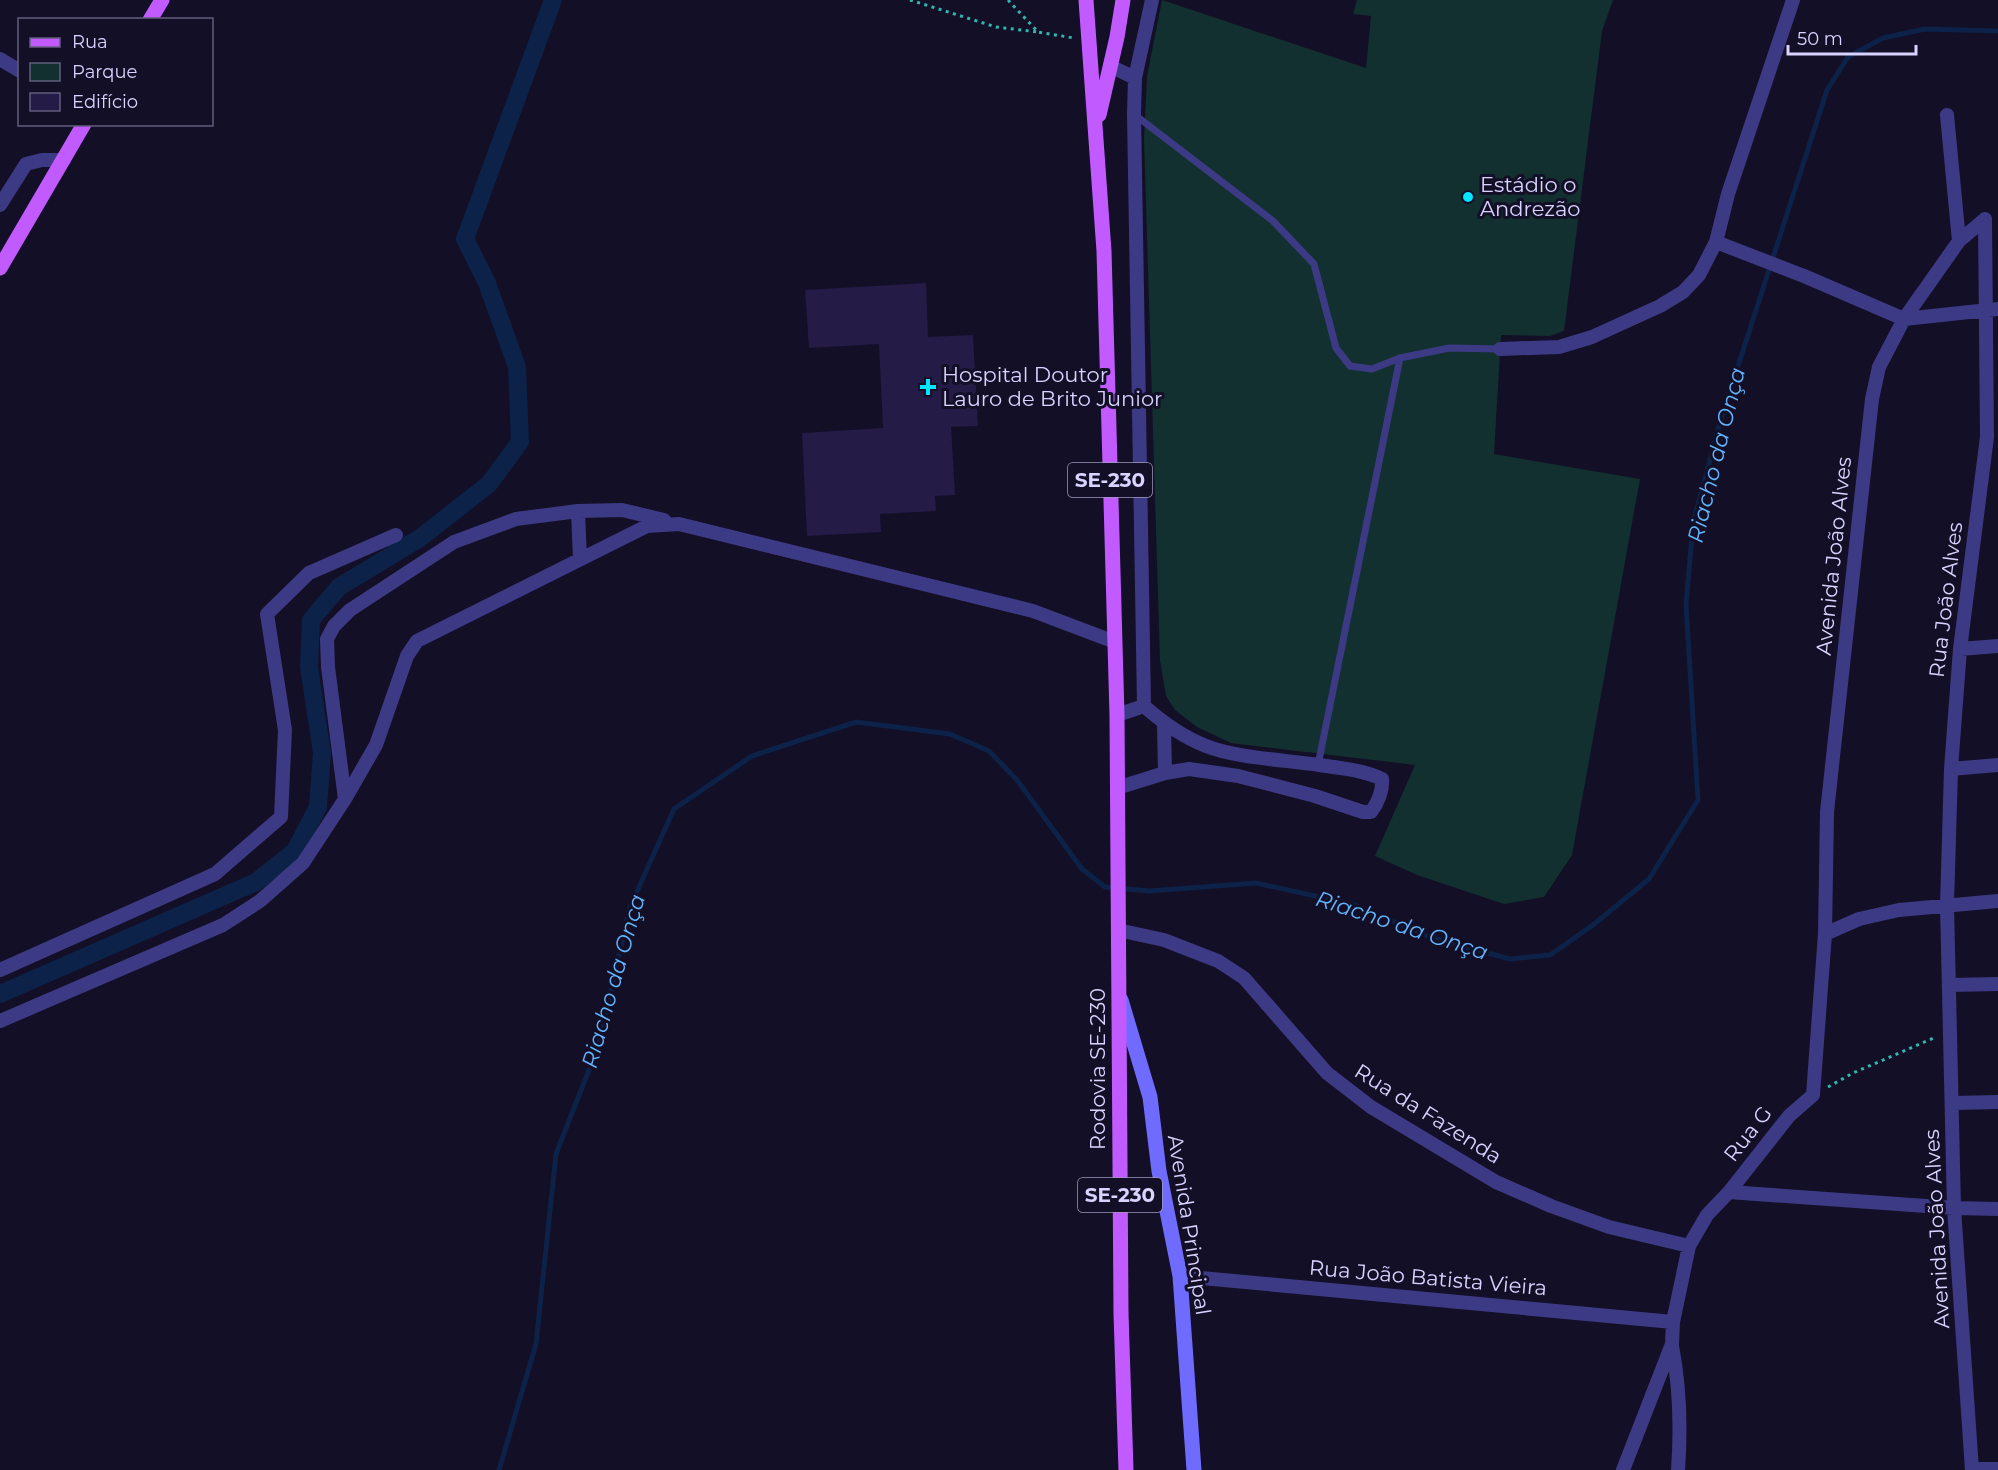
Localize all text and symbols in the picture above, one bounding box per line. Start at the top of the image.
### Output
legend [18,18,213,126]
scale bar [1788,18,1916,56]
text: 50 m [1797,28,1843,50]
text: Rua [72,31,108,53]
text: Parque [72,61,138,83]
text: Edifício [72,91,138,113]
place label: Estádio o Andrezão [1480,172,1581,221]
marker: Estádio o Andrezão [1461,190,1475,204]
place label: Hospital Doutor Lauro de Brito Junior [942,362,1163,411]
water label: Riacho da Onça [1682,365,1751,545]
marker: Hospital Doutor Lauro de Brito Junior [919,378,937,396]
street label: Avenida João Alves [1811,455,1856,657]
road number: SE-230 [1068,463,1152,497]
street label: Rua João Alves [1924,521,1967,679]
water label: Riacho da Onça [1312,885,1491,966]
water label: Riacho da Onça [576,891,651,1071]
street label: Rodovia SE-230 [1085,988,1110,1150]
street label: Rua da Fazenda [1350,1058,1506,1169]
street label: Rua G [1718,1101,1777,1166]
street label: Avenida João Alves [1919,1129,1954,1329]
street label: Avenida Principal [1163,1133,1216,1317]
road number: SE-230 [1078,1178,1162,1212]
street label: Rua João Batista Vieira [1308,1255,1548,1300]

